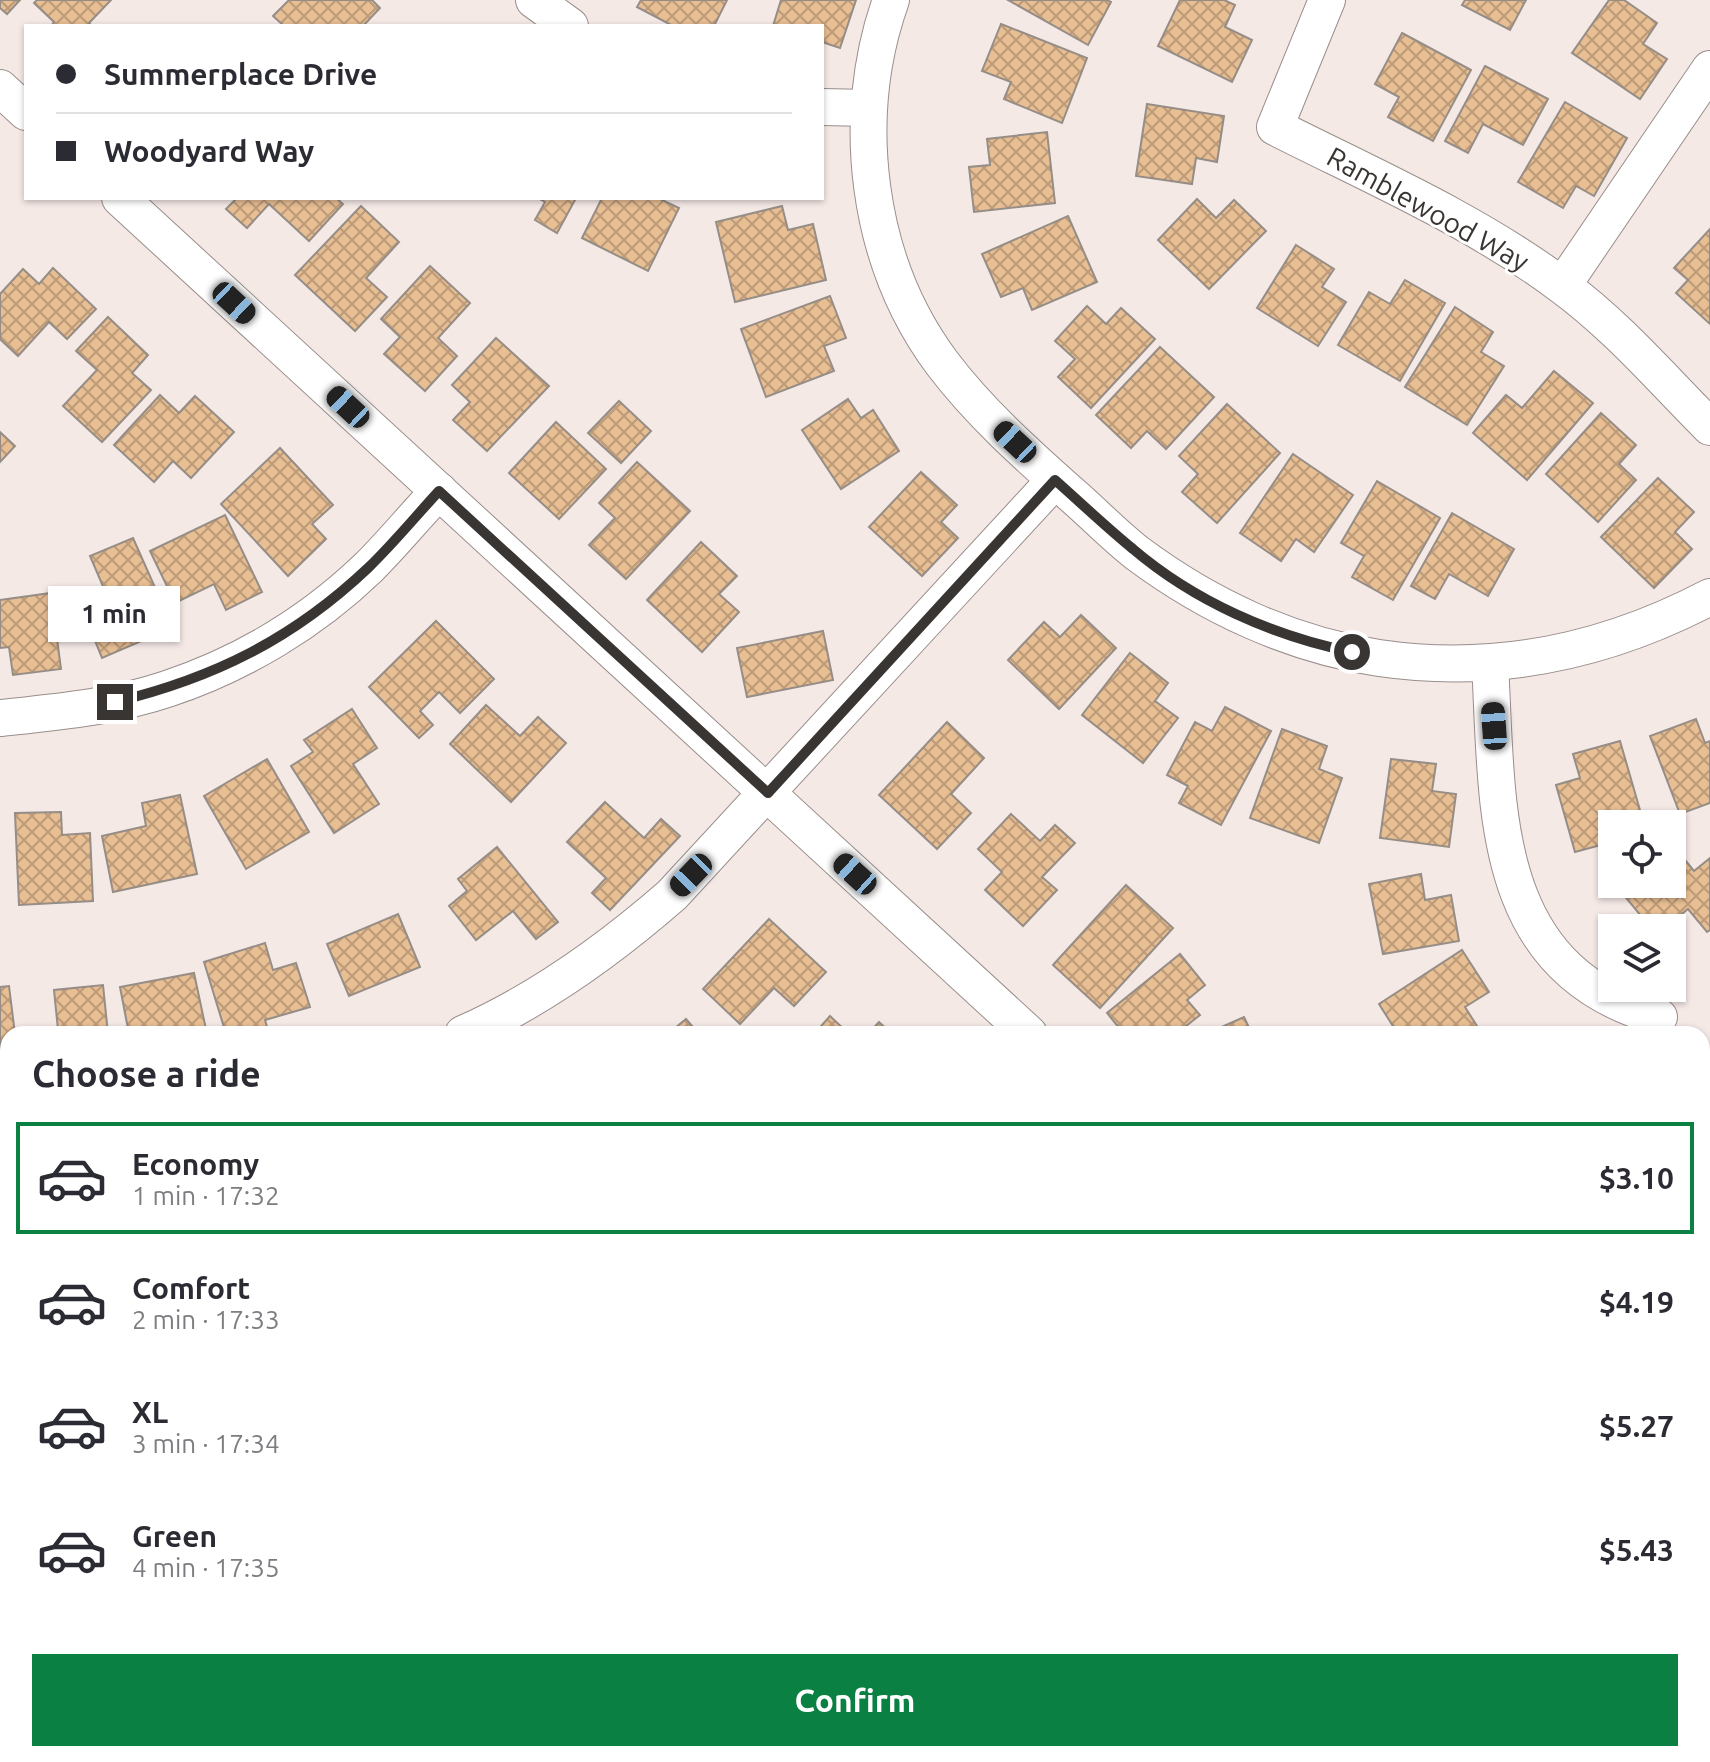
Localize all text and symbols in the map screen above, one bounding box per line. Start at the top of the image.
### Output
text: Summerplace Drive [104,57,377,91]
text: Woodyard Way [104,134,314,168]
street label: Ramblewood Way [1322,140,1534,277]
car [208,278,260,328]
car [322,382,374,432]
car [989,417,1041,467]
callout: 1 min [49,586,181,642]
text: 1 min [81,599,147,628]
route start [1334,634,1370,670]
route end [97,684,133,720]
car [1480,701,1508,751]
map controls [1598,810,1686,1002]
button: locate [1598,810,1686,898]
car [666,849,716,901]
car [829,849,881,899]
button: layers [1598,914,1686,1002]
text: Choose a ride [32,1053,261,1094]
icon: car [36,1142,108,1214]
text: Economy [132,1147,259,1181]
text: $3.10 [1599,1161,1674,1195]
text: 1 min · 17:32 [132,1181,280,1210]
icon: car [36,1266,108,1338]
text: Comfort [132,1271,250,1305]
text: $4.19 [1599,1285,1674,1319]
text: 2 min · 17:33 [132,1305,280,1334]
icon: car [36,1390,108,1462]
text: XL [132,1395,168,1429]
text: $5.27 [1599,1409,1674,1443]
text: 3 min · 17:34 [132,1429,280,1458]
icon: car [36,1514,108,1586]
text: Green [132,1519,217,1553]
text: $5.43 [1599,1533,1674,1567]
text: 4 min · 17:35 [132,1553,280,1582]
button: Confirm [32,1654,1678,1746]

